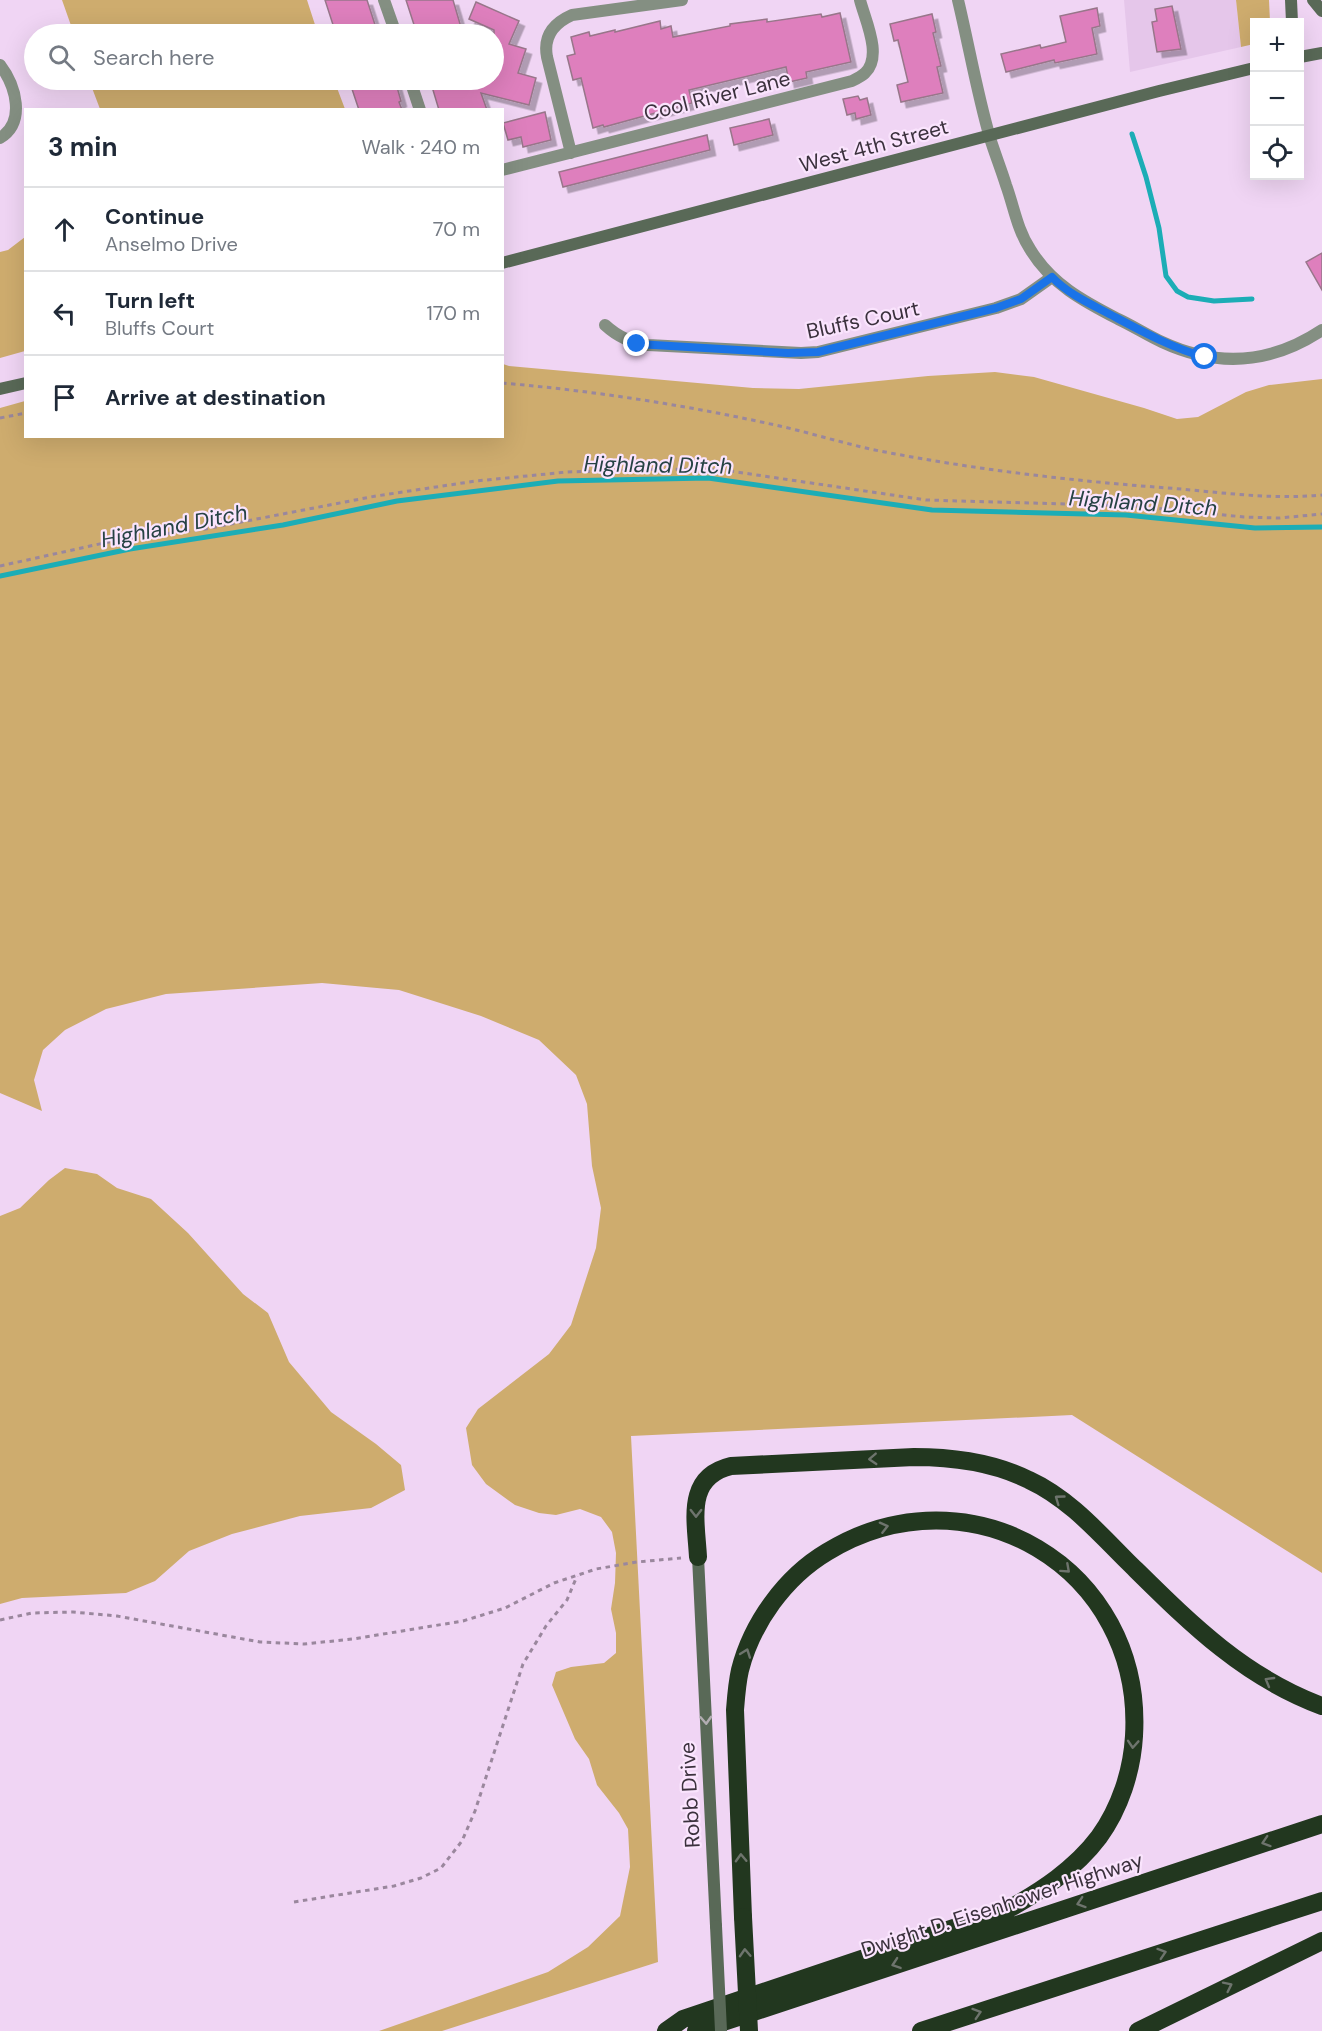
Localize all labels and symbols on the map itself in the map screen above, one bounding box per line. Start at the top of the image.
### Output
street label: Cool River Lane [641,64,793,128]
street label: West 4th Street [796,113,952,179]
street label: Bluffs Court [804,294,922,346]
route end [623,330,649,356]
route start [1191,343,1217,369]
water label: Highland Ditch [583,449,733,481]
water label: Highland Ditch [1068,483,1218,523]
water label: Highland Ditch [98,498,250,554]
one-way arrow [869,1453,878,1466]
one-way arrow [1055,1495,1066,1506]
one-way arrow [690,1508,702,1517]
one-way arrow [879,1521,889,1534]
one-way arrow [1059,1562,1070,1573]
one-way arrow [739,1648,751,1659]
one-way arrow [1265,1677,1275,1689]
one-way arrow [699,1715,712,1724]
one-way arrow [1127,1739,1140,1748]
street label: Robb Drive [673,1741,707,1849]
one-way arrow [1261,1835,1272,1848]
street label: Dwight D. Eisenhower Highway [858,1846,1147,1964]
one-way arrow [735,1854,748,1863]
one-way arrow [1076,1896,1087,1908]
one-way arrow [739,1948,752,1957]
one-way arrow [1156,1948,1167,1960]
one-way arrow [891,1956,902,1969]
one-way arrow [1221,1982,1232,1993]
one-way arrow [971,2008,982,2020]

